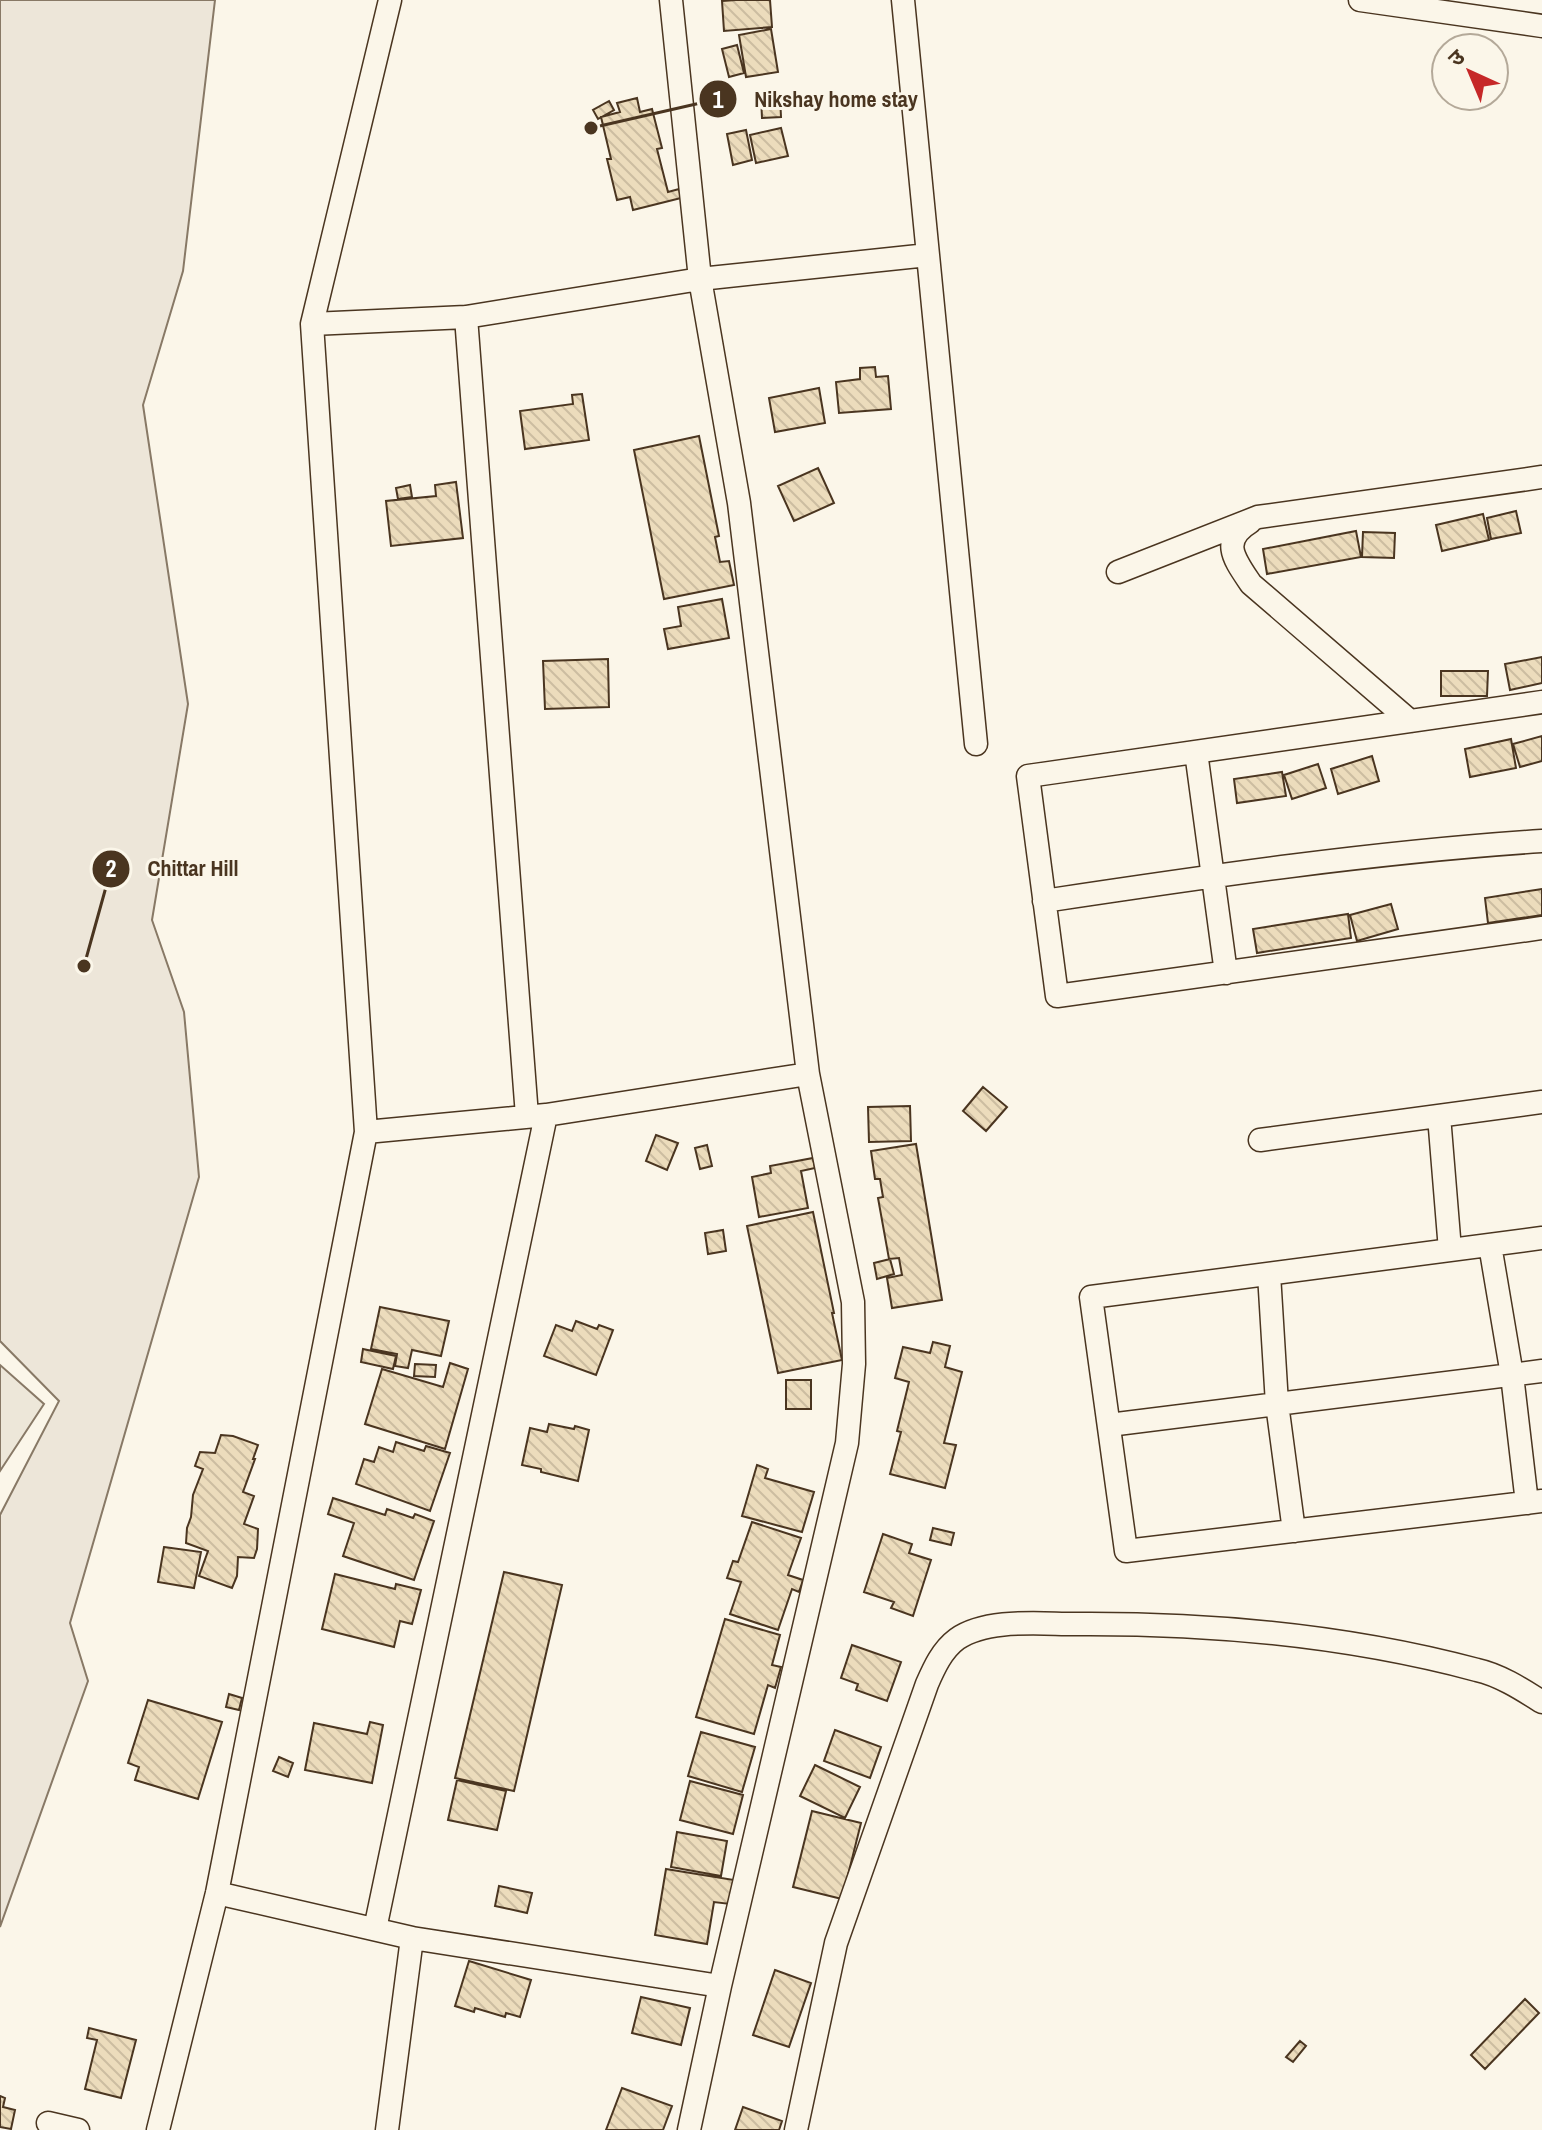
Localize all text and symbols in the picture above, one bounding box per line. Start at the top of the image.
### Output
north arrow [1430,32,1510,112]
text: उ [1441,42,1472,73]
callout: Nikshay home stay [698,76,934,122]
text: 1 [713,83,724,115]
text: Nikshay home stay [754,84,918,114]
callout: Chittar Hill [91,846,254,892]
text: 2 [106,852,117,884]
text: Chittar Hill [147,853,239,883]

